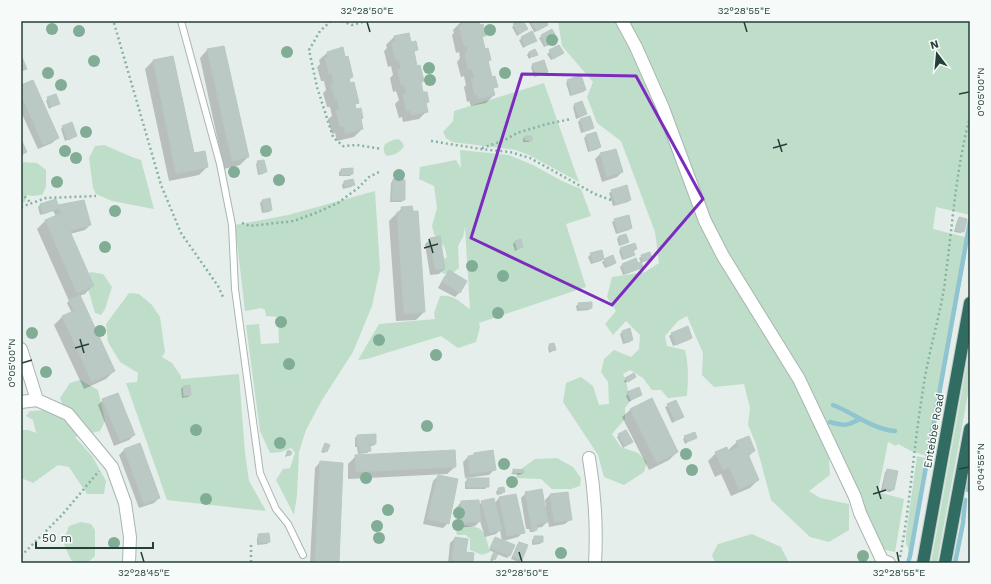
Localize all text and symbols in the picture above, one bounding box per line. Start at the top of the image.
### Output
text: 32°28'50"E [340,5,394,16]
text: 32°28'55"E [718,5,770,16]
north arrow [917,34,957,74]
text: N [929,37,940,52]
text: 0°05'00"N [975,67,986,117]
text: 0°05'00"N [6,338,17,388]
street label: Entebbe Road [921,393,947,469]
text: 0°04'55"N [975,443,986,491]
scale bar [36,524,153,550]
text: 50 m [42,531,72,545]
text: 32°28'45"E [118,567,170,578]
text: 32°28'50"E [495,567,549,578]
text: 32°28'55"E [873,567,925,578]

